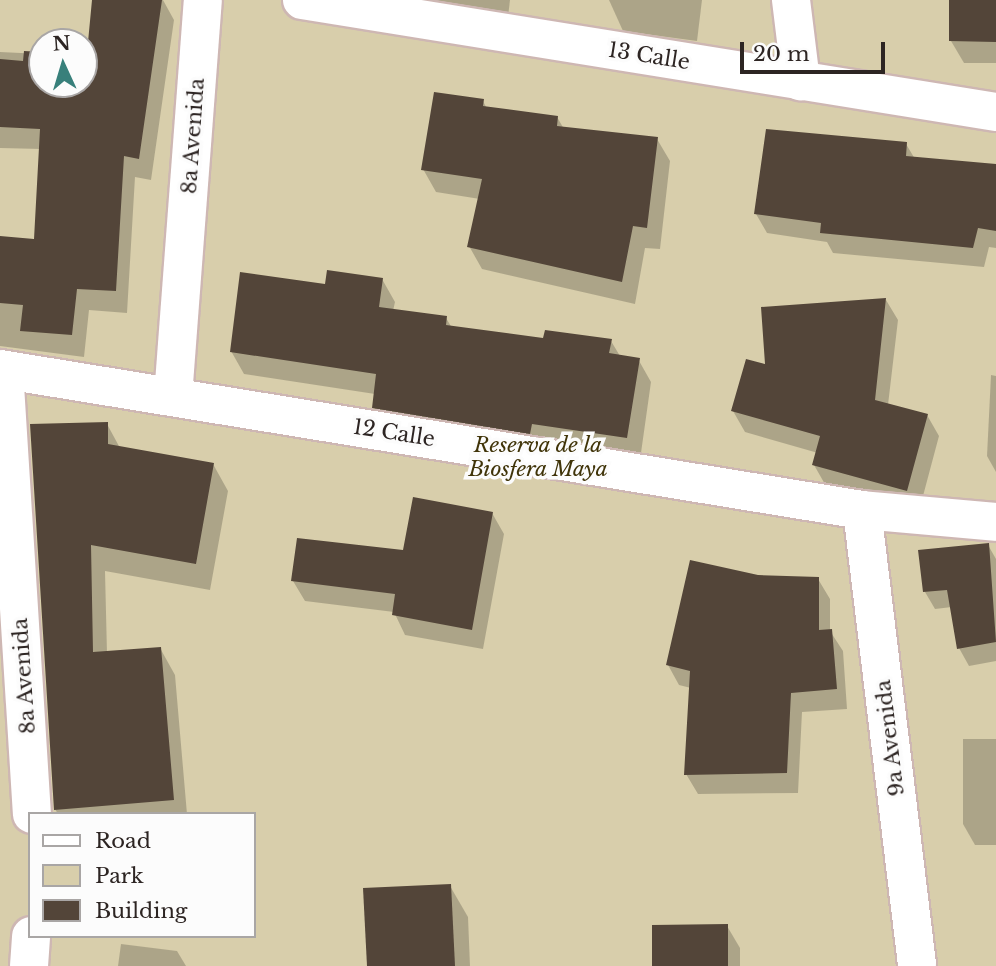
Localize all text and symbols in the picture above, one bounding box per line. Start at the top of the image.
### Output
north arrow [28,28,98,98]
scale bar [744,28,889,72]
text: N [52,31,71,56]
street label: 13 Calle [606,37,692,75]
text: 20 m [753,41,810,67]
street label: 8a Avenida [176,77,210,195]
street label: 12 Calle [351,414,437,452]
park label: Reserva de la Biosfera Maya [468,432,608,482]
street label: 8a Avenida [7,617,41,735]
street label: 9a Avenida [870,678,910,798]
legend [28,812,256,938]
text: Road [95,828,151,854]
text: Park [95,863,144,889]
text: Building [95,898,187,924]

